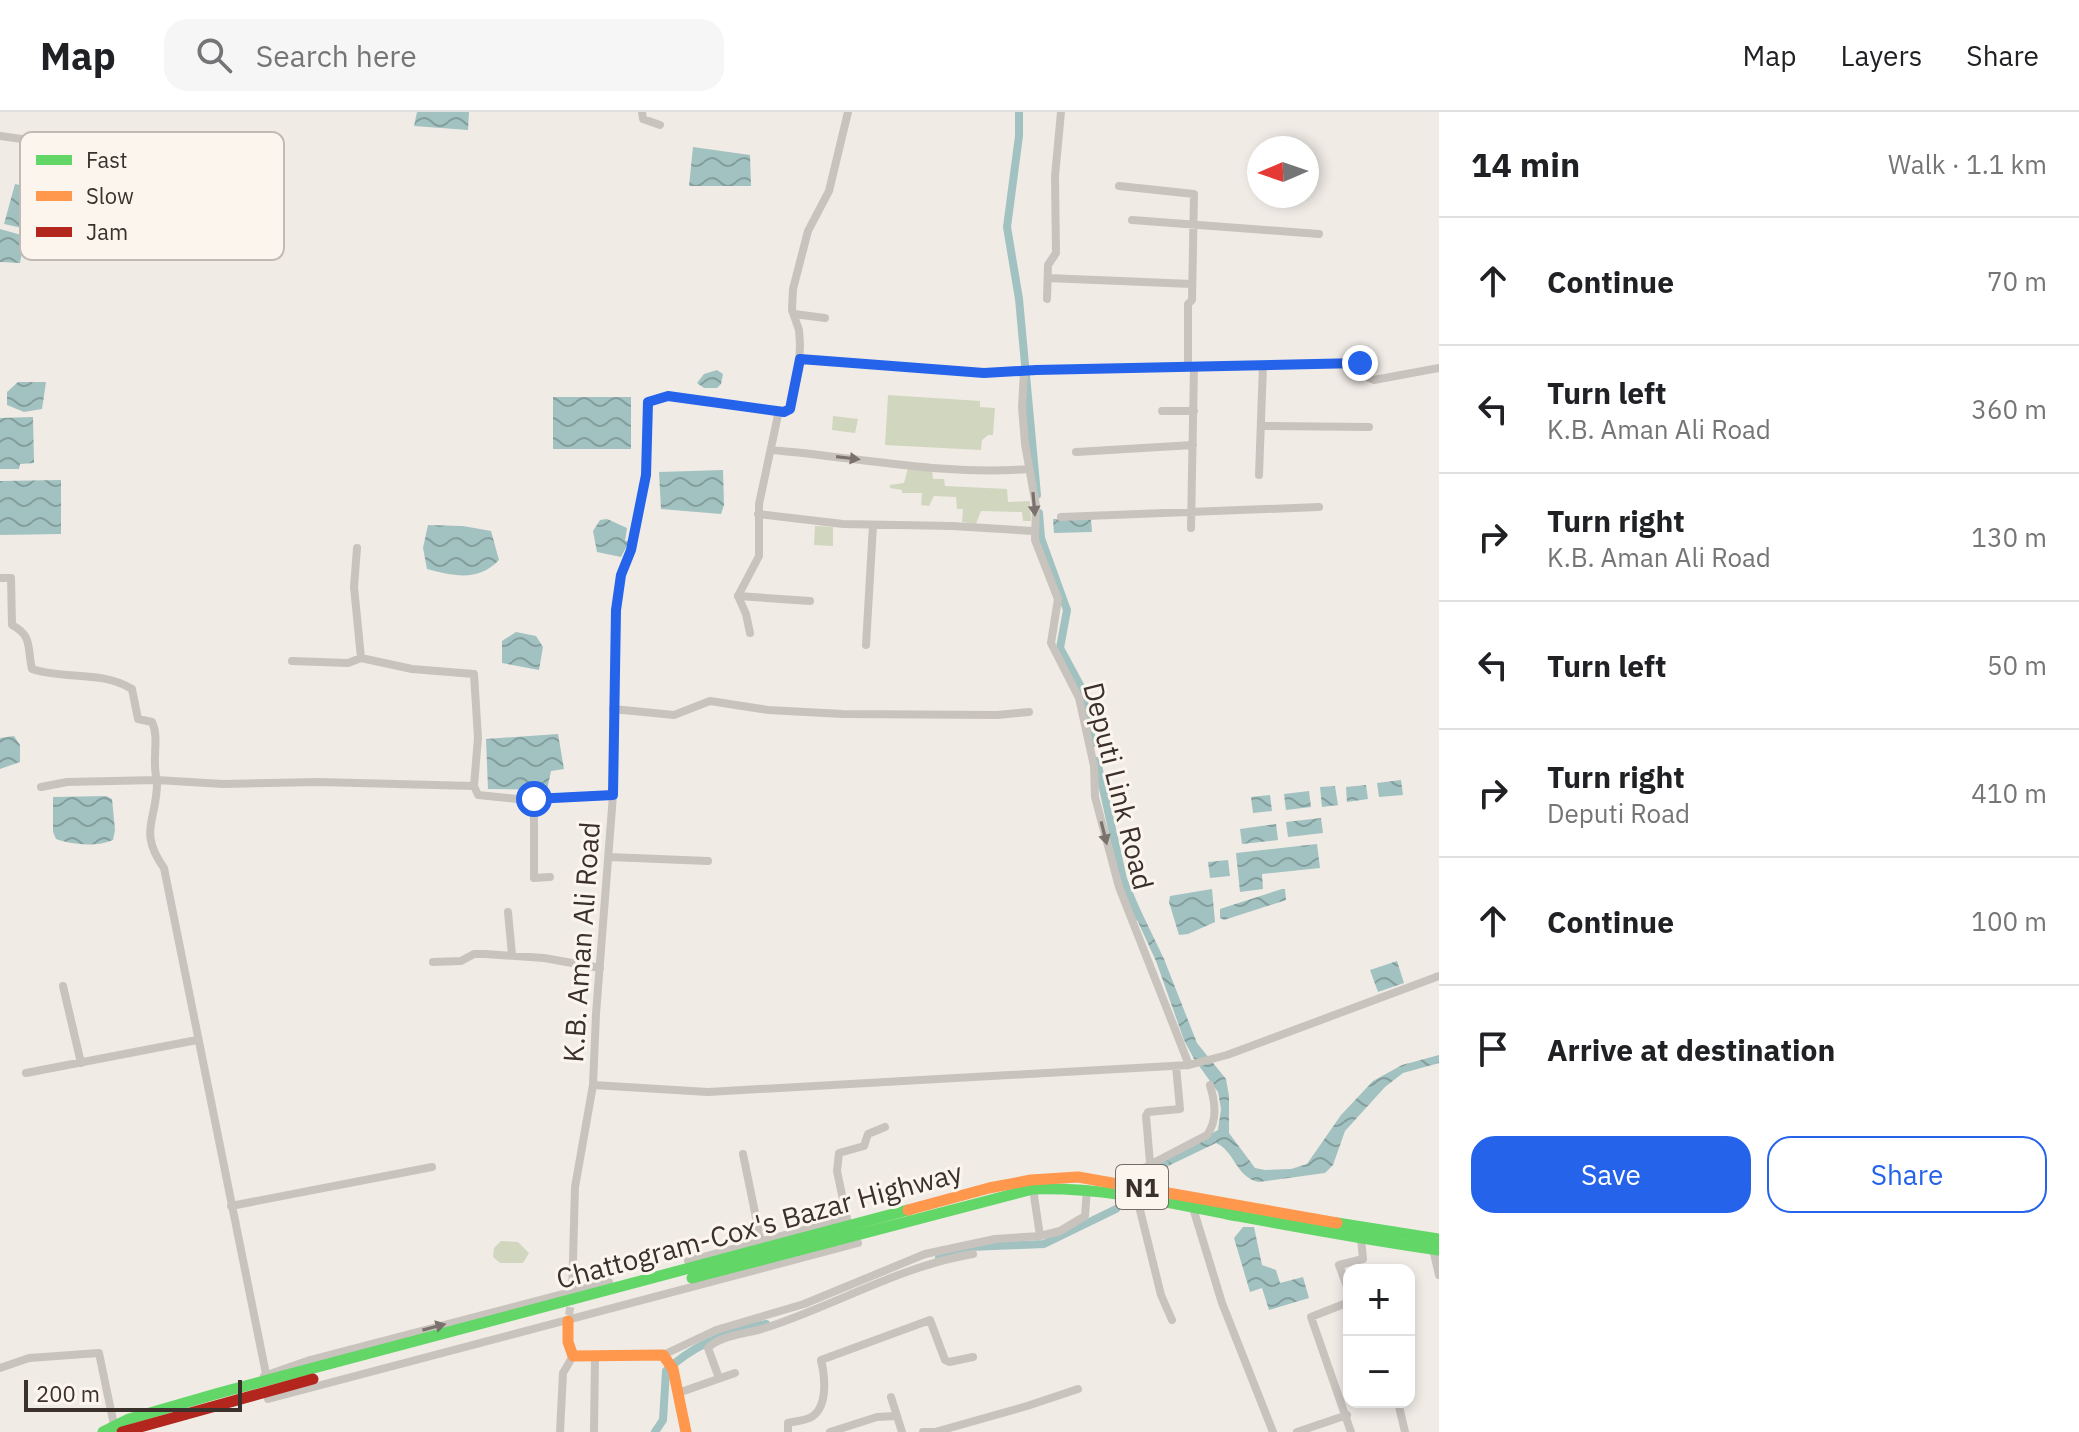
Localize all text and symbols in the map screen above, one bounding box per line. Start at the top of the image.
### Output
search box [164,19,724,91]
text: Map [40,31,116,80]
icon: search [192,33,236,77]
text: Search here [256,36,417,75]
text: Map [1742,37,1796,74]
text: Layers [1840,37,1922,74]
text: Share [1966,37,2039,74]
legend [20,132,284,260]
north arrow [1247,136,1319,208]
text: 14 min [1471,142,1580,186]
text: Fast [86,145,127,174]
text: Walk · 1.1 km [1888,147,2047,181]
text: Slow [86,181,134,210]
text: Jam [86,217,128,246]
icon: ahead [1471,259,1515,303]
text: Continue [1547,262,1674,301]
text: 70 m [1987,264,2047,298]
route end [1342,345,1378,381]
text: Turn left [1547,373,1666,412]
icon: left [1471,387,1515,431]
text: 360 m [1971,392,2047,426]
text: K.B. Aman Ali Road [1547,412,1771,446]
one-way arrow [836,452,861,465]
one-way arrow [1028,492,1041,517]
text: Turn right [1547,501,1685,540]
icon: right [1471,515,1515,559]
text: 130 m [1971,520,2047,554]
text: K.B. Aman Ali Road [1547,540,1771,574]
icon: left [1471,643,1515,687]
text: Turn left [1547,646,1666,685]
text: 50 m [1987,648,2047,682]
street label: Deputi Link Road [1075,678,1163,894]
text: Turn right [1547,757,1685,796]
icon: right [1471,771,1515,815]
text: 410 m [1971,776,2047,810]
route start [516,781,552,817]
text: Deputi Road [1547,796,1690,830]
street label: K.B. Aman Ali Road [554,820,608,1064]
one-way arrow [1099,821,1111,846]
icon: ahead [1471,899,1515,943]
text: Continue [1547,902,1674,941]
text: 100 m [1971,904,2047,938]
icon: arrive [1471,1027,1515,1071]
text: Arrive at destination [1547,1030,1835,1069]
button: Save [1471,1136,1751,1213]
button: Share [1767,1136,2047,1213]
street label: Chattogram-Cox's Bazar Highway [552,1153,966,1297]
road number: N1 [1116,1165,1168,1209]
map controls [1343,1264,1415,1408]
button: + [1343,1264,1415,1336]
one-way arrow [422,1320,446,1333]
button: − [1343,1336,1415,1408]
scale bar [24,1376,242,1412]
text: 200 m [36,1379,100,1408]

